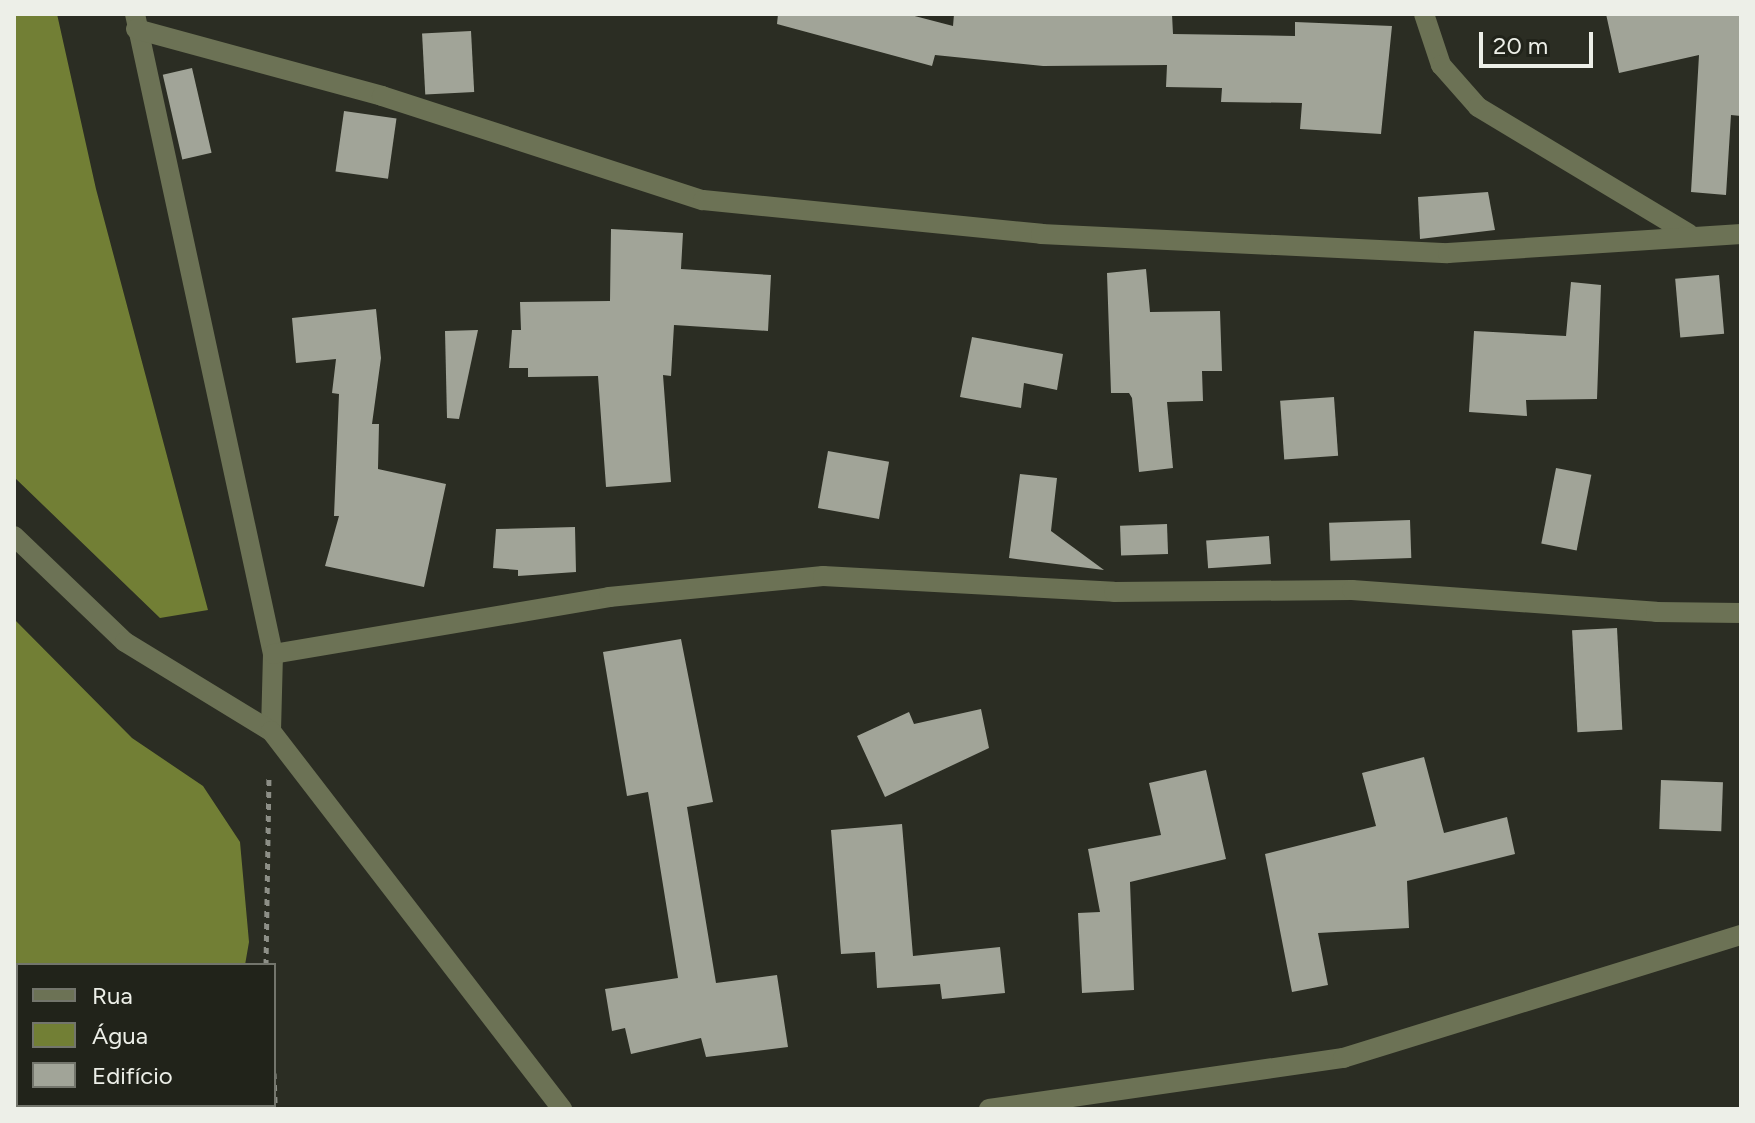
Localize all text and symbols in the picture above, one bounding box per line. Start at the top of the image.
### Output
scale bar [1483,16,1597,66]
text: 20 m [1493,31,1548,60]
legend [16,963,276,1107]
text: Rua [92,981,133,1010]
text: Água [92,1021,148,1050]
text: Edifício [92,1061,173,1090]

